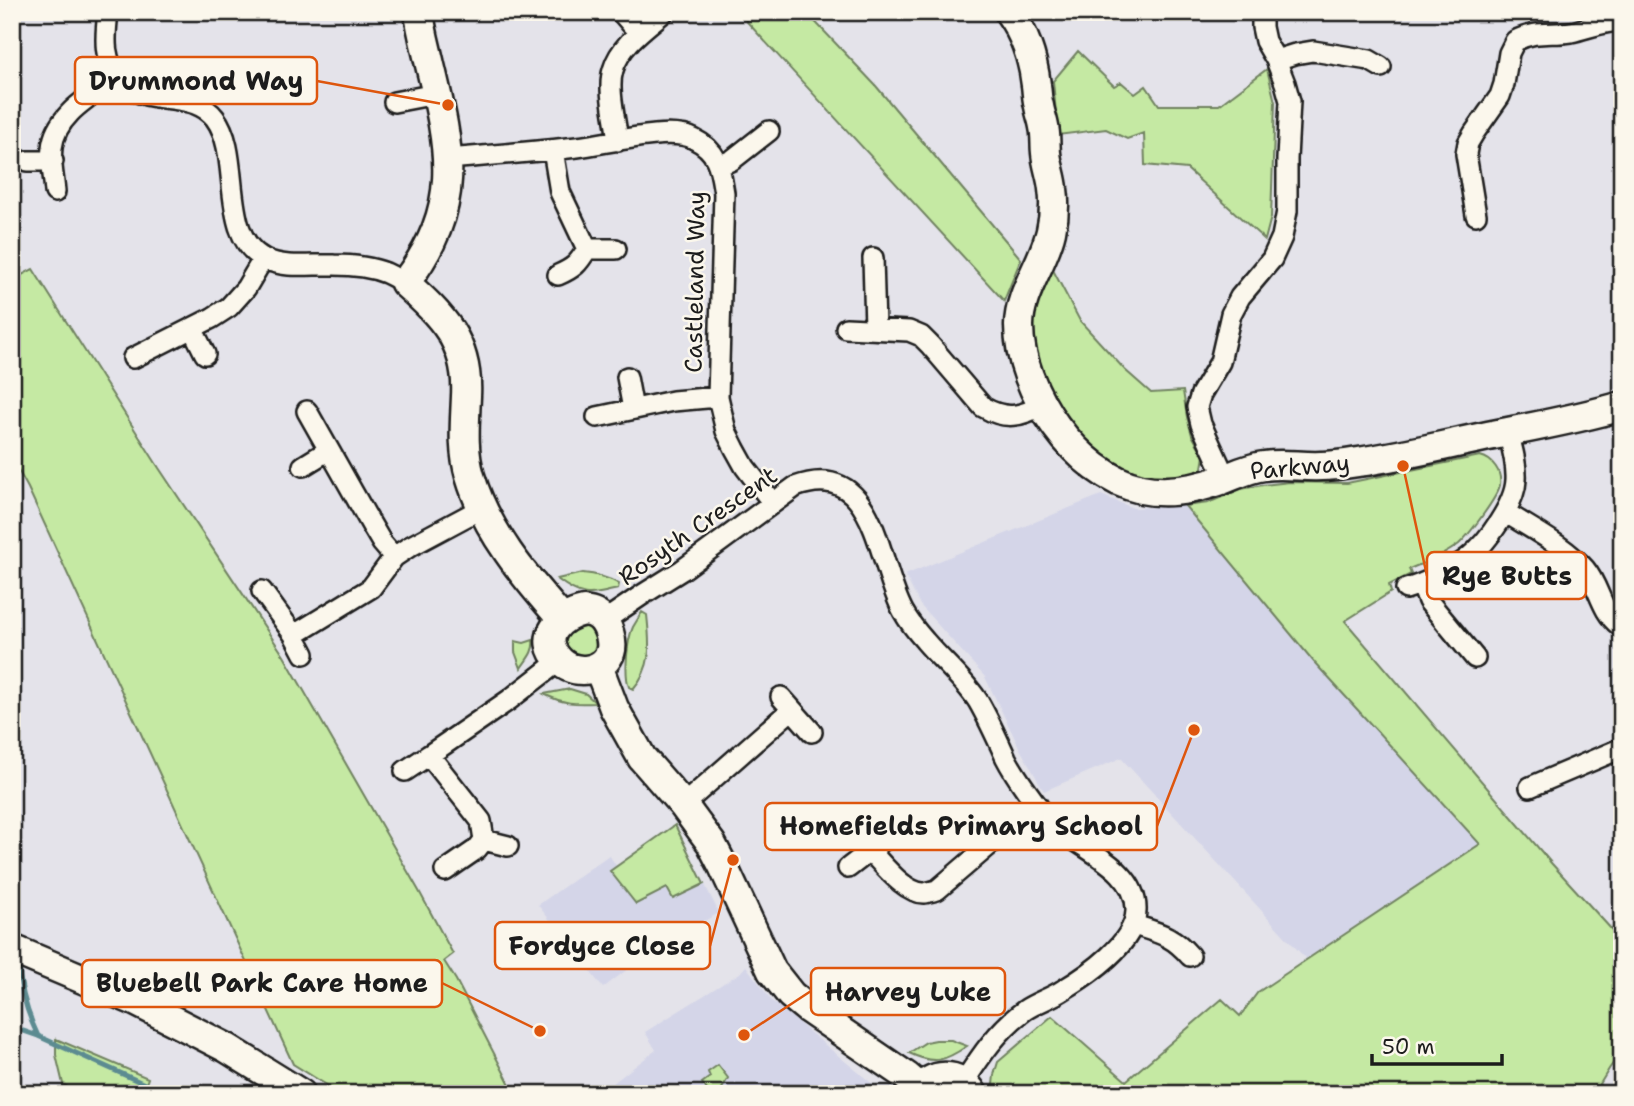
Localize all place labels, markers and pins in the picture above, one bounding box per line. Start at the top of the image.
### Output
callout: Drummond Way [75,57,317,104]
callout: Rye Butts [1427,552,1586,599]
callout: Homefields Primary School [765,803,1157,850]
callout: Fordyce Close [495,922,710,969]
callout: Bluebell Park Care Home [82,960,442,1007]
callout: Harvey Luke [811,968,1005,1015]

